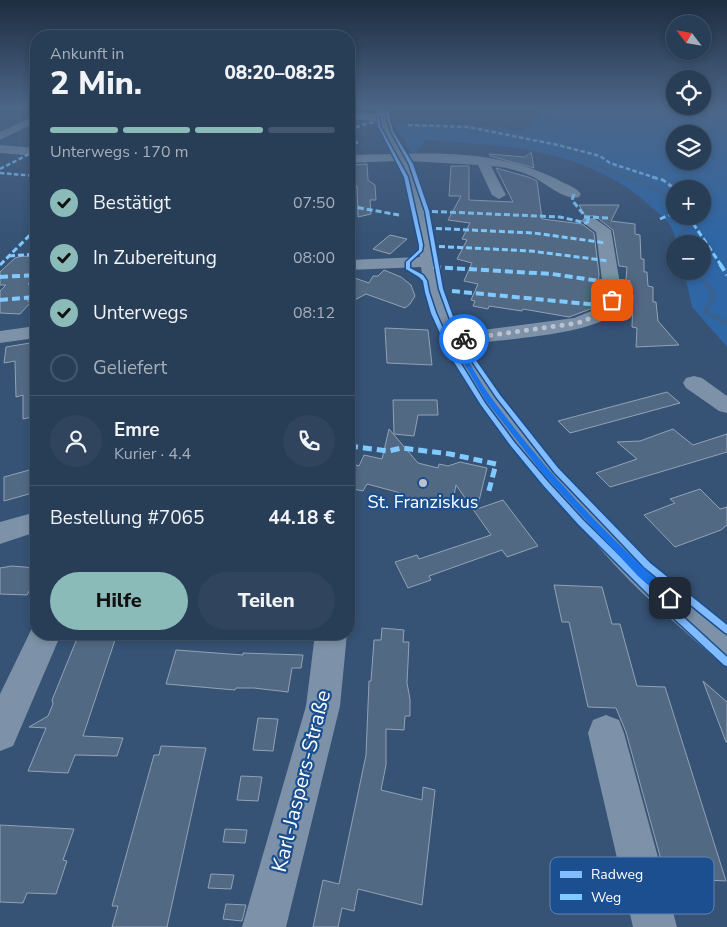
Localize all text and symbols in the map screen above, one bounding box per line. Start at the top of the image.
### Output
north arrow [666,15,711,60]
map controls [666,15,711,280]
text: Ankunft in [50,43,124,65]
text: 08:20–08:25 [224,60,335,86]
text: 2 Min. [50,62,142,105]
button: locate [666,70,711,115]
button: layers [666,125,711,170]
text: Unterwegs · 170 m [50,141,188,163]
button: + [666,180,711,225]
icon: check [50,189,78,217]
text: Bestätigt [93,190,171,216]
text: 07:50 [293,192,335,214]
button: − [666,235,711,280]
icon: check [50,244,78,272]
text: In Zubereitung [93,245,217,271]
text: 08:00 [293,247,335,269]
pin [591,279,633,321]
icon: bag [598,286,626,314]
icon: check [50,299,78,327]
text: Unterwegs [93,300,188,326]
text: 08:12 [293,302,335,324]
courier [439,314,489,364]
icon: bike [450,325,478,353]
text: Geliefert [93,355,167,381]
button: person [50,415,102,467]
button: phone [283,415,335,467]
text: Emre [114,417,160,443]
text: Kurier · 4.4 [114,443,191,465]
marker: St. Franziskus [417,477,429,489]
place label: St. Franziskus [367,490,479,514]
text: Bestellung #7065 [50,505,204,531]
text: 44.18 € [268,505,335,531]
button: Hilfe [50,572,188,630]
button: Teilen [198,572,335,630]
pin [649,577,691,619]
icon: home [656,584,684,612]
street label: Karl-Jaspers-Straße [265,687,337,875]
legend [550,857,714,914]
text: Radweg [591,865,643,884]
text: Weg [591,888,621,907]

